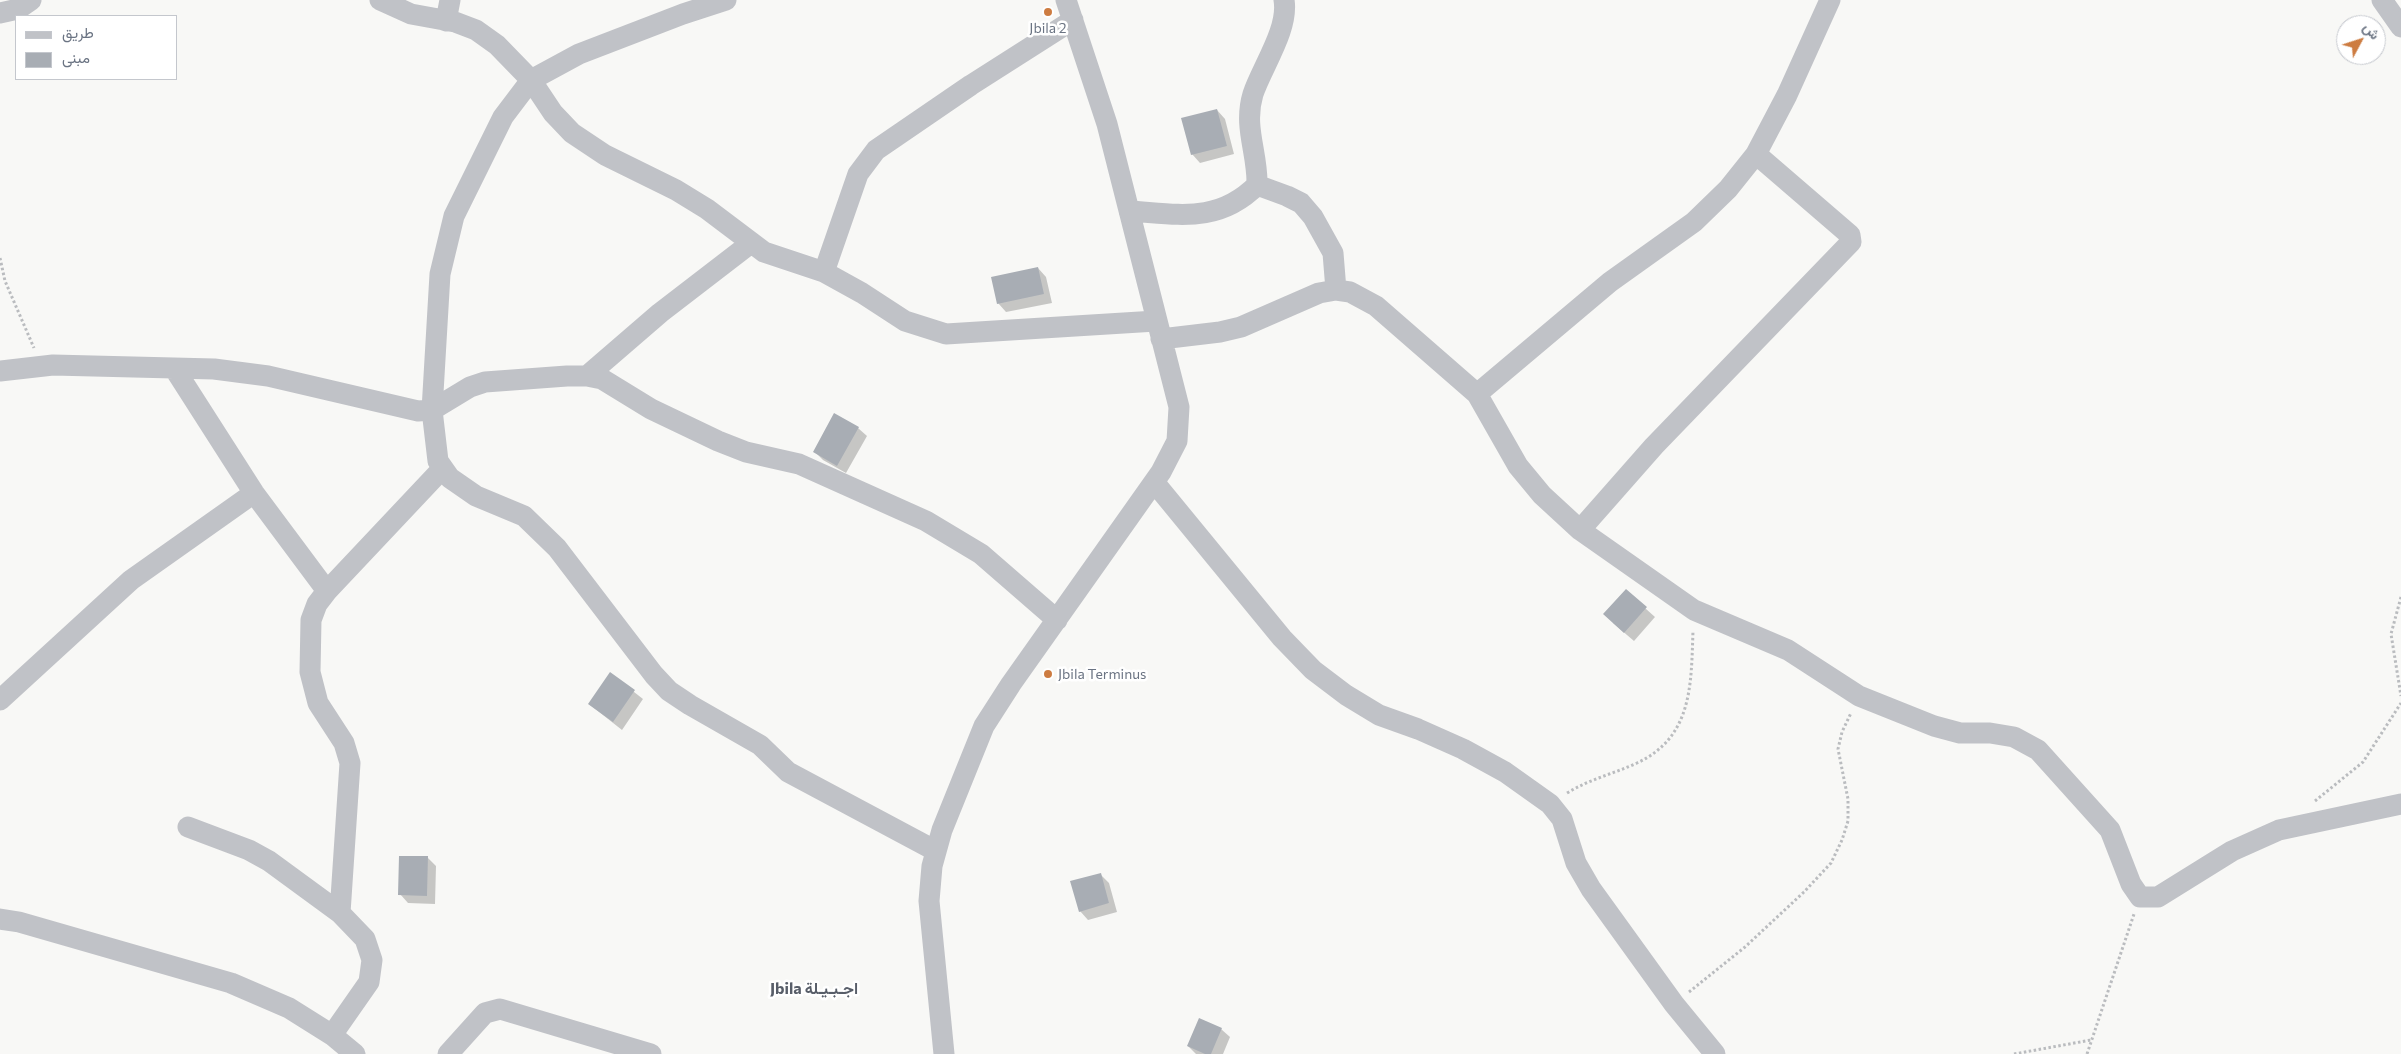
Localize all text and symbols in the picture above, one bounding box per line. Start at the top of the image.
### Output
marker: Jbila 2 [1042,6,1054,18]
legend [15,15,178,80]
north arrow [2336,15,2386,65]
text: ش [2360,19,2384,43]
place label: Jbila 2 [1029,20,1067,36]
text: طريق [62,23,94,41]
text: مبنى [62,48,90,66]
place label: Jbila Terminus [1058,666,1146,682]
marker: Jbila Terminus [1042,668,1054,680]
district label: Jbila اجـبـيـلة [770,979,858,999]

